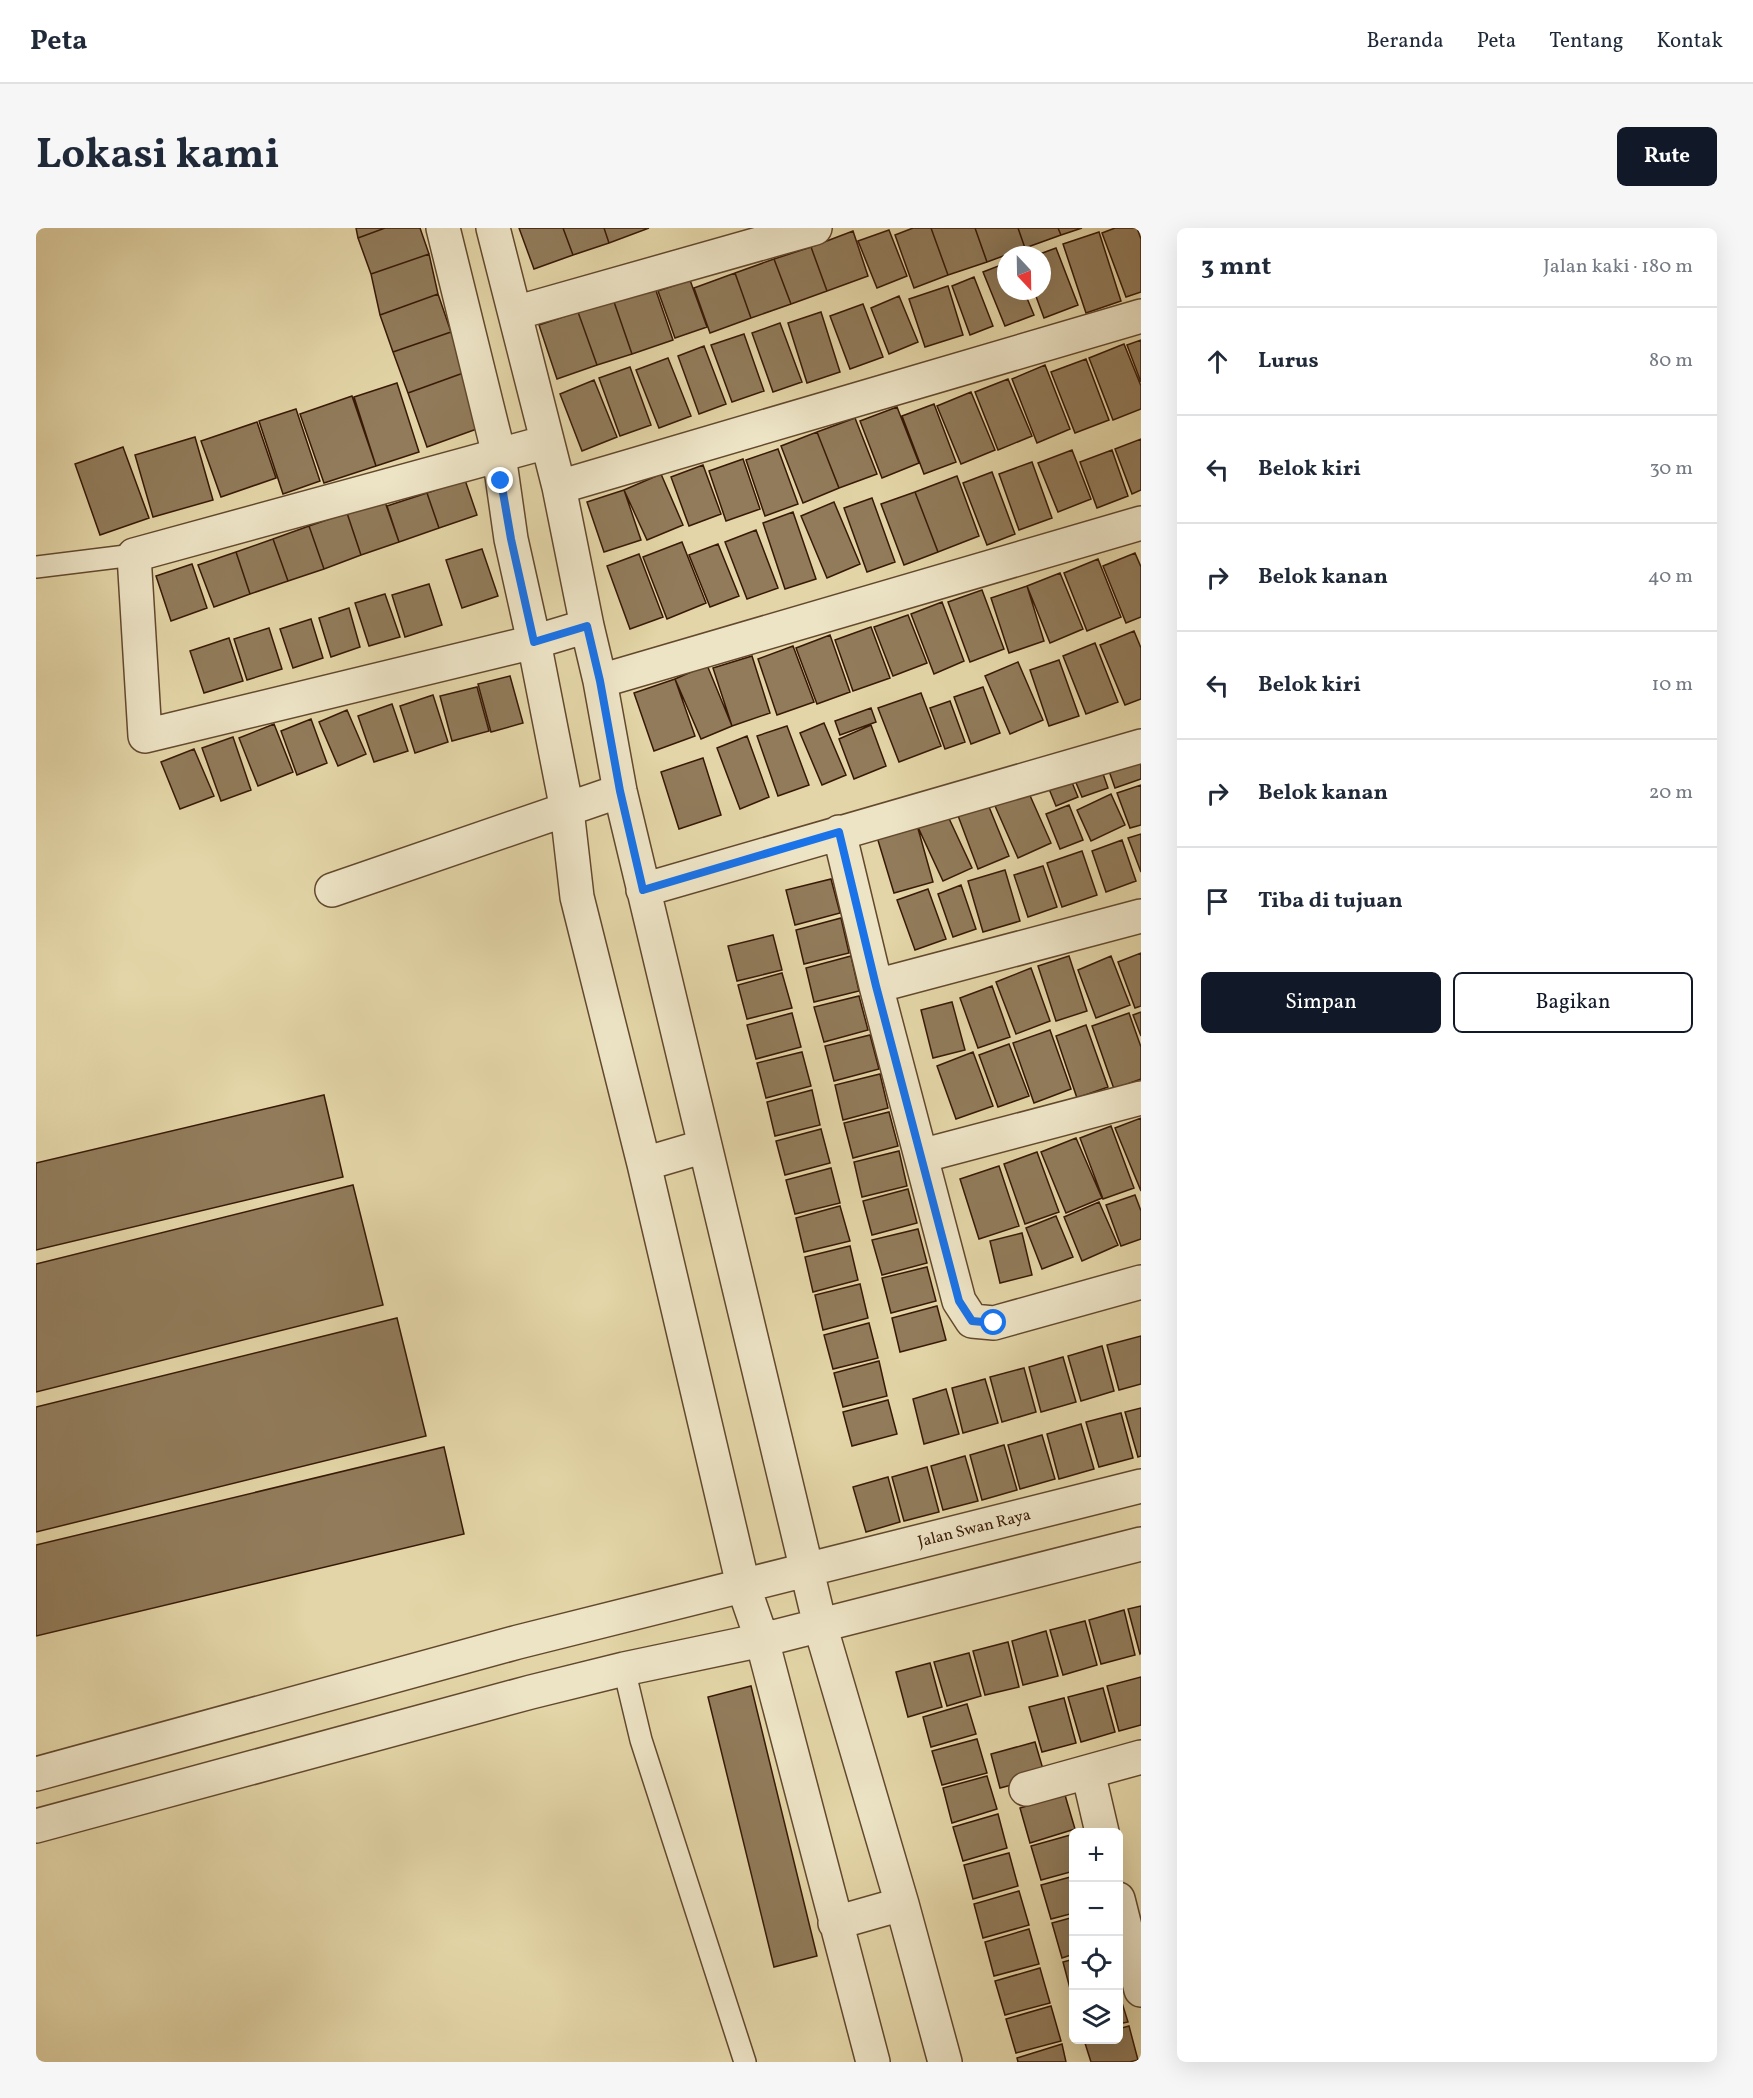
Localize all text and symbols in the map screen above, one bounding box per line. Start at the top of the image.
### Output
text: Peta [30,22,87,61]
text: Beranda [1366,27,1444,56]
text: Peta [1477,27,1516,56]
text: Tentang [1549,27,1624,56]
text: Kontak [1657,27,1723,56]
text: Lokasi kami [36,127,280,186]
button: Rute [1617,127,1717,186]
north arrow [997,246,1051,300]
text: 3 mnt [1201,249,1271,285]
text: Jalan kaki · 180 m [1543,253,1693,281]
icon: ahead [1201,345,1234,378]
text: Lurus [1258,346,1319,377]
text: 80 m [1649,347,1693,375]
icon: left [1201,453,1234,486]
text: Belok kiri [1258,454,1361,485]
text: 30 m [1649,455,1693,483]
route end [487,467,513,493]
icon: right [1201,561,1234,594]
text: Belok kanan [1258,562,1388,593]
text: 40 m [1648,563,1693,591]
icon: left [1201,669,1234,702]
text: Belok kiri [1258,670,1361,701]
text: 10 m [1652,671,1693,699]
icon: right [1201,777,1234,810]
text: Belok kanan [1258,778,1388,809]
text: 20 m [1649,779,1693,807]
icon: arrive [1201,885,1234,918]
text: Tiba di tujuan [1258,886,1403,917]
button: Simpan [1201,972,1441,1033]
button: Bagikan [1453,972,1693,1033]
route start [980,1309,1006,1335]
street label: Jalan Swan Raya [916,1504,1033,1554]
map controls [1069,1828,1123,2044]
button: + [1069,1828,1123,1882]
button: − [1069,1882,1123,1936]
button: locate [1069,1936,1123,1990]
button: layers [1069,1990,1123,2044]

